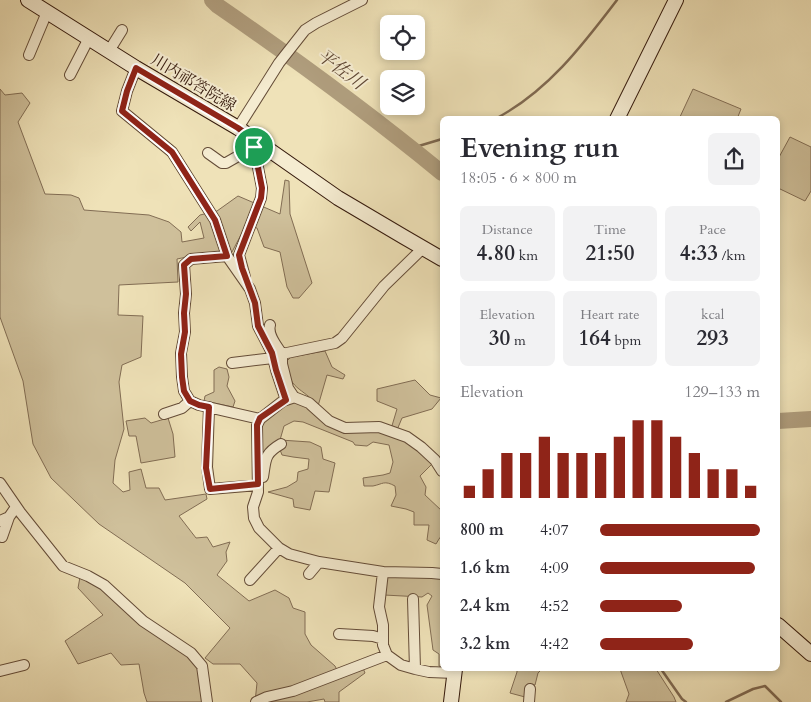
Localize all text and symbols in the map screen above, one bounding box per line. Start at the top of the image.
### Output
map controls [380,15,425,115]
button: locate [380,15,425,60]
water label: 平佐川 [312,43,371,97]
street label: 川内祁答院線 [147,49,240,117]
button: layers [380,70,425,115]
pin [233,126,275,168]
text: Evening run [460,129,619,167]
icon: arrive [240,133,268,161]
button: share [708,133,760,185]
text: 18:05 · 6 × 800 m [460,167,577,189]
text: Distance [482,220,533,239]
text: Time [594,220,626,239]
text: Pace [699,220,726,239]
text: 4.80 [477,239,515,268]
text: 21:50 [585,239,635,268]
text: 4:33 [680,239,718,268]
text: km [515,246,538,265]
text: /km [718,246,746,265]
text: Elevation [480,305,535,324]
text: Heart rate [580,305,640,324]
text: kcal [701,305,724,324]
text: 30 [489,324,510,353]
text: 164 [579,324,611,353]
text: 293 [697,324,729,353]
text: m [510,331,526,350]
text: bpm [611,331,641,350]
text: Elevation [460,381,524,403]
text: 129–133 m [684,381,760,403]
text: 800 m [460,519,504,541]
text: 4:07 [540,519,569,541]
text: 1.6 km [460,557,510,579]
text: 4:09 [540,557,569,579]
text: 2.4 km [460,595,510,617]
text: 4:52 [540,595,569,617]
text: 3.2 km [460,633,510,655]
text: 4:42 [540,633,569,655]

